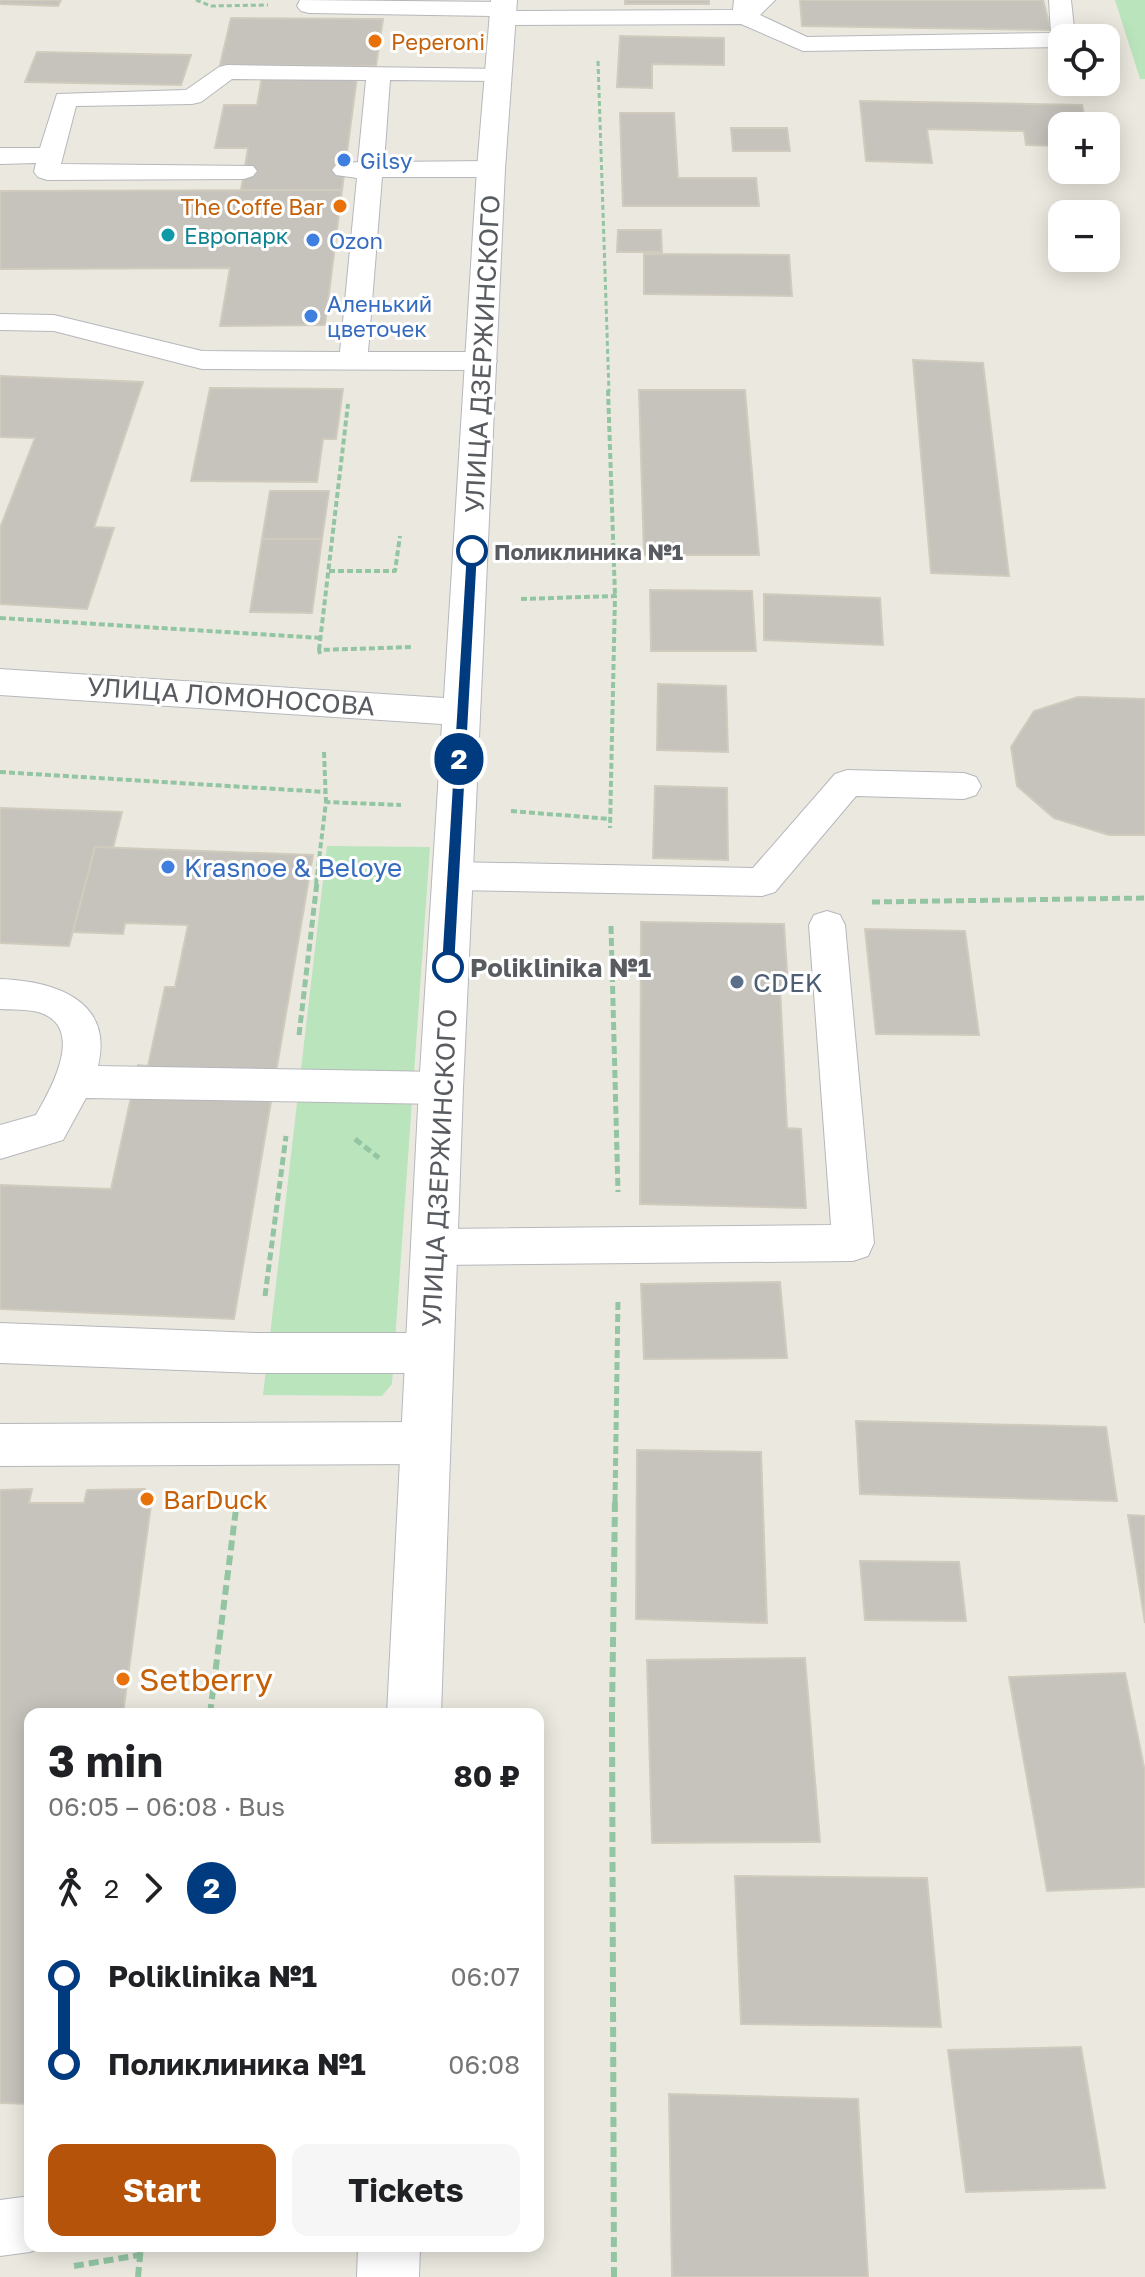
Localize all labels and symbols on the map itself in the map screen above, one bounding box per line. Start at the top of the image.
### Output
place label: Peperoni [391,28,485,55]
marker: Peperoni [366,32,384,50]
place label: Gilsy [360,147,412,174]
marker: Gilsy [335,151,353,169]
place label: The Coffe Bar [181,193,324,220]
street label: УЛИЦА ДЗЕРЖИНСКОГО [458,194,506,514]
marker: The Coffe Bar [331,197,349,215]
place label: Европарк [184,222,289,249]
marker: Европарк [159,226,177,244]
place label: Ozon [329,227,383,254]
marker: Ozon [304,231,322,249]
place label: Аленький цветочек [327,290,432,342]
marker: Аленький цветочек [302,307,320,325]
marker: Поликлиника №1 [457,536,487,566]
place label: Поликлиника №1 [494,538,683,565]
street label: УЛИЦА ЛОМОНОСОВА [86,670,376,722]
line badge: 2 [433,733,485,785]
place label: Krasnoe & Beloye [184,852,402,883]
marker: Krasnoe & Beloye [159,858,177,876]
marker: Poliklinika №1 [433,952,463,982]
place label: Poliklinika №1 [470,952,651,983]
place label: CDEK [753,967,823,998]
marker: CDEK [728,973,746,991]
street label: УЛИЦА ДЗЕРЖИНСКОГО [415,1008,463,1328]
place label: BarDuck [163,1484,268,1515]
marker: BarDuck [138,1490,156,1508]
place label: Setberry [139,1660,273,1698]
marker: Setberry [114,1670,132,1688]

